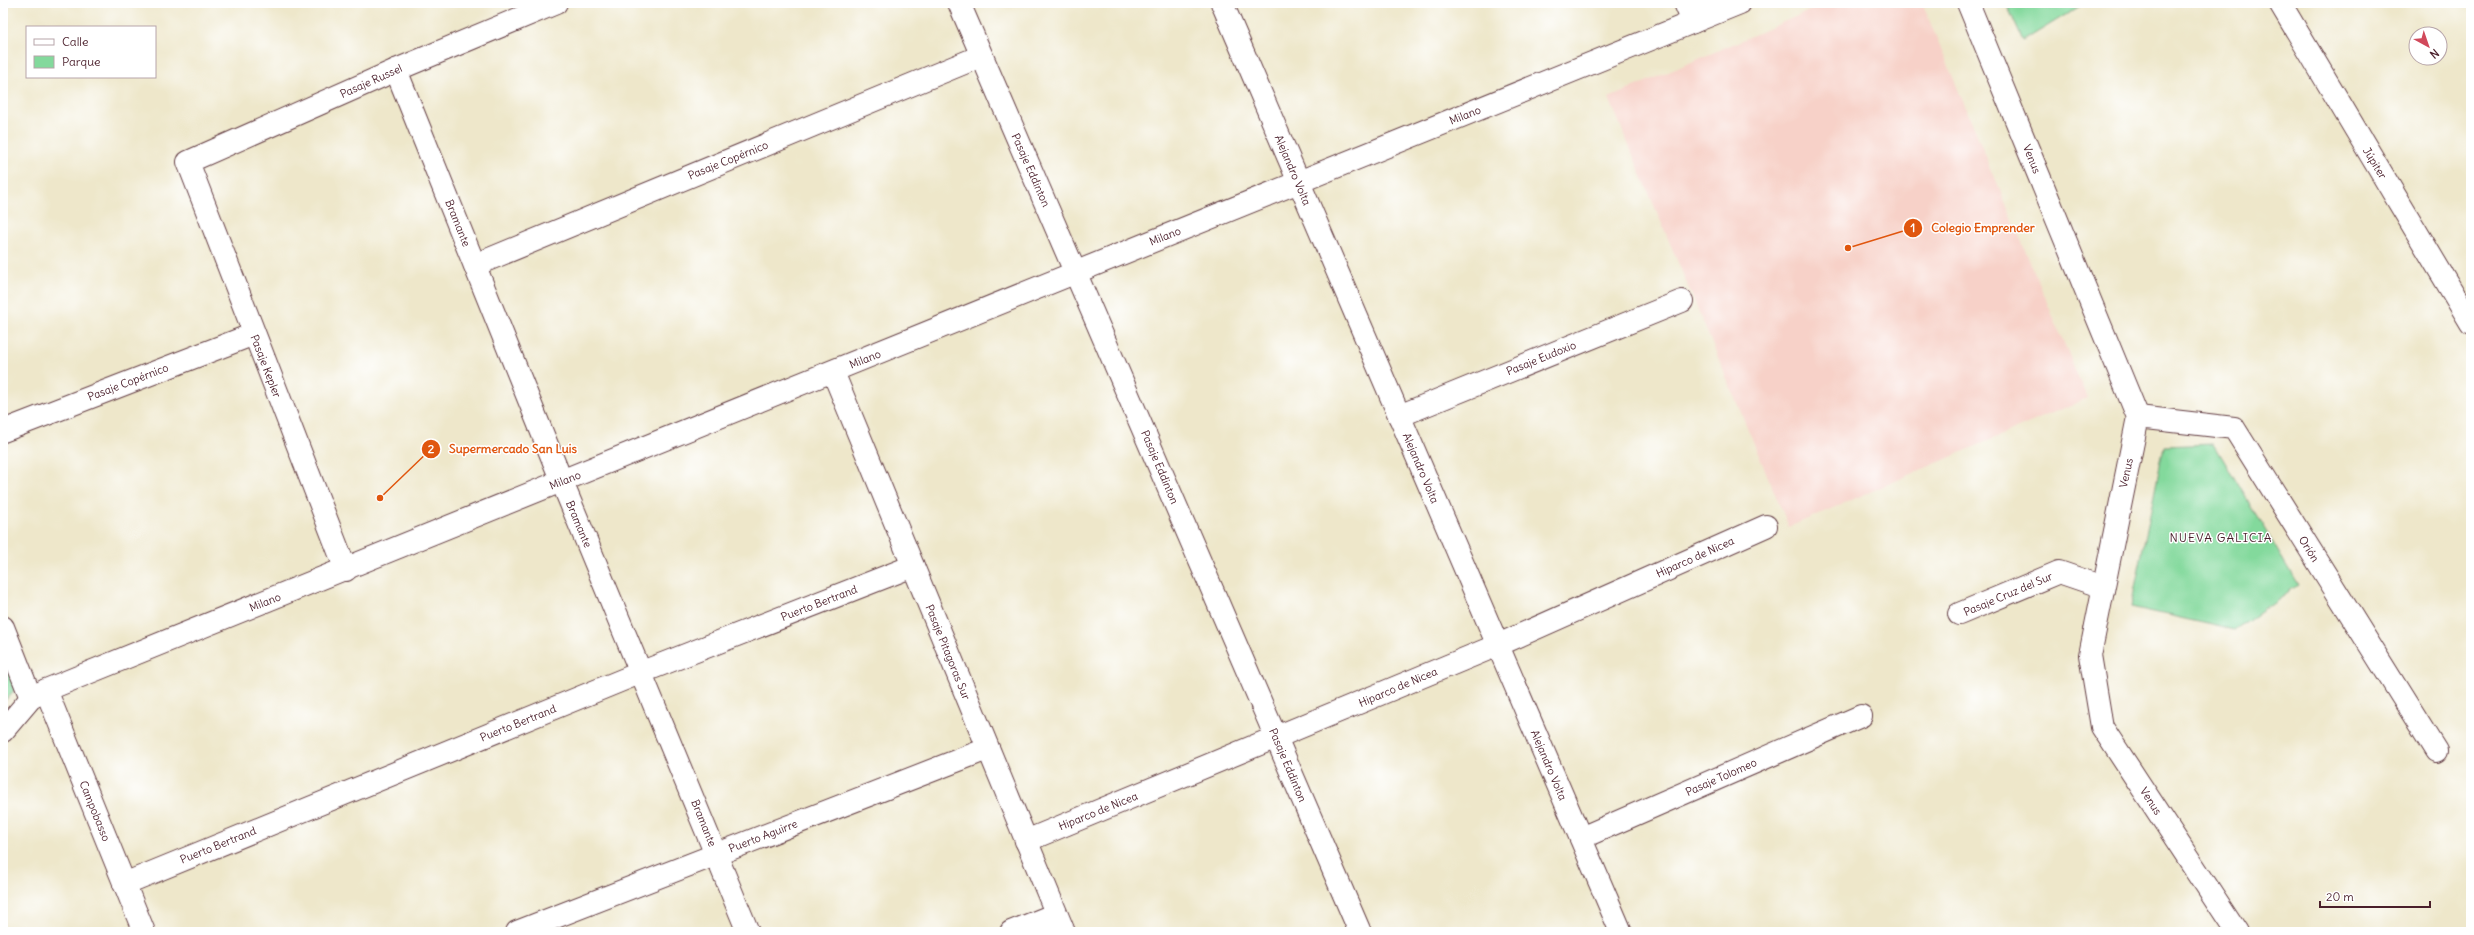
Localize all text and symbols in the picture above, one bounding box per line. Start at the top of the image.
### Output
legend [26,26,156,78]
north arrow [2408,26,2448,66]
text: Calle [62,34,89,49]
text: N [2427,46,2442,61]
text: Parque [62,54,101,69]
street label: Pasaje Russel [338,61,404,101]
street label: Milano [1447,102,1483,128]
street label: Pasaje Eddinton [1009,131,1053,209]
street label: Alejandro Volta [1272,133,1314,207]
street label: Pasaje Copérnico [686,138,770,182]
street label: Venus [2020,142,2044,176]
street label: Júpiter [2360,145,2390,182]
street label: Bramante [442,197,474,249]
callout: Colegio Emprender [1903,216,2043,240]
text: 1 [1911,220,1915,235]
text: Colegio Emprender [1931,220,2035,236]
street label: Milano [1147,223,1183,249]
street label: Pasaje Kepler [248,332,285,400]
street label: Pasaje Eudoxio [1504,338,1578,378]
street label: Milano [847,346,883,372]
street label: Pasaje Copérnico [86,360,170,404]
street label: Pasaje Eddinton [1138,428,1182,506]
street label: Alejandro Volta [1400,431,1442,505]
callout: Supermercado San Luis [421,437,585,461]
text: 2 [428,441,435,456]
text: Supermercado San Luis [449,441,578,457]
street label: Venus [2116,457,2136,489]
street label: Milano [547,467,583,493]
street label: Bramante [563,498,595,550]
district label: NUEVA GALICIA [2169,530,2273,545]
street label: Hiparco de Nicea [1654,533,1736,581]
street label: Orión [2296,533,2322,565]
street label: Pasaje Cruz del Sur [1961,569,2055,619]
street label: Puerto Bertrand [779,582,860,624]
street label: Milano [247,589,283,615]
street label: Pasaje Pitagoras Sur [922,602,974,702]
street label: Hiparco de Nicea [1357,664,1439,710]
street label: Puerto Bertrand [478,701,559,745]
street label: Pasaje Eddinton [1266,726,1310,804]
street label: Alejandro Volta [1528,728,1570,802]
street label: Pasaje Tolomeo [1683,755,1759,799]
street label: Campobasso [77,779,113,843]
street label: Venus [2137,785,2165,817]
street label: Hiparco de Nicea [1056,789,1140,833]
street label: Bramante [688,797,720,849]
street label: Puerto Aguirre [727,816,799,856]
street label: Puerto Bertrand [178,823,259,867]
scale bar [2320,883,2430,909]
text: 20 m [2326,889,2354,904]

